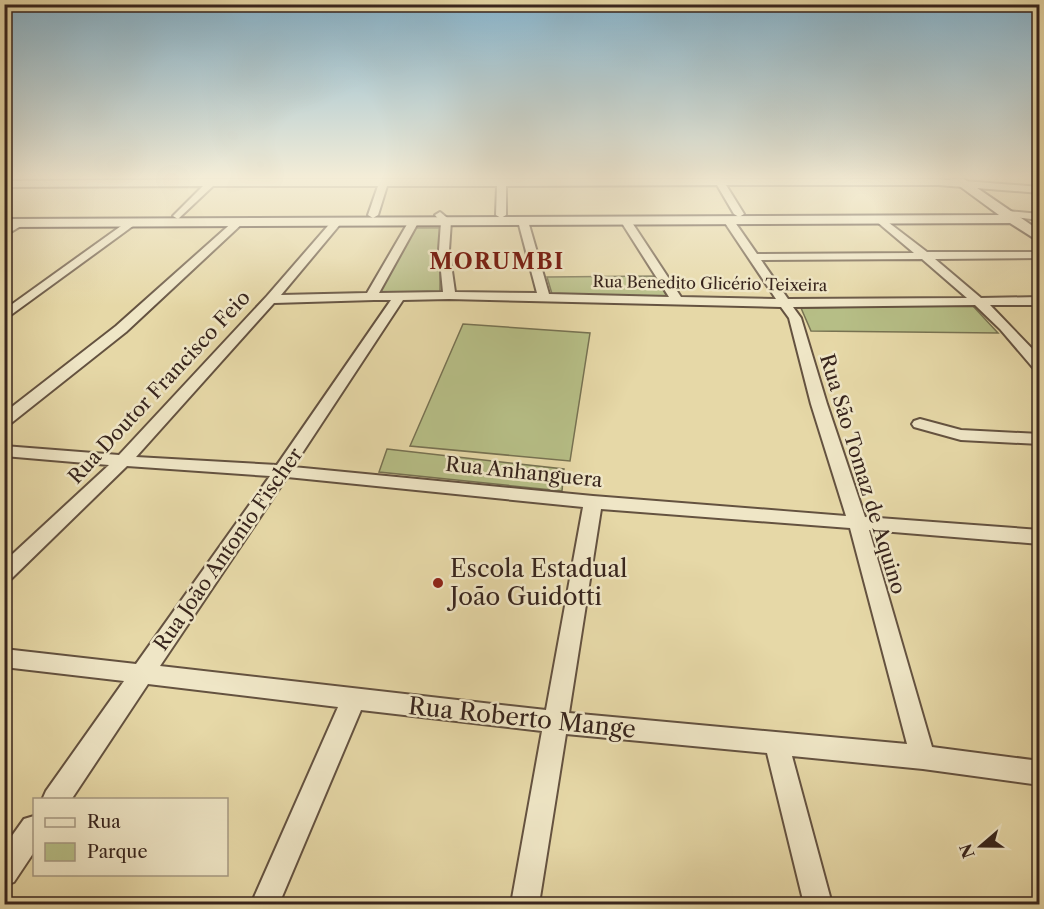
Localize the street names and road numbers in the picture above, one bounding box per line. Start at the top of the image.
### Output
street label: Rua Benedito Glicério Teixeira [592,271,828,295]
street label: Rua Doutor Francisco Feio [63,285,255,489]
street label: Rua São Tomaz de Aquino [815,351,911,597]
street label: Rua João Antonio Fischer [149,442,308,655]
street label: Rua Anhanguera [444,452,604,492]
street label: Rua Roberto Mange [407,691,637,744]

